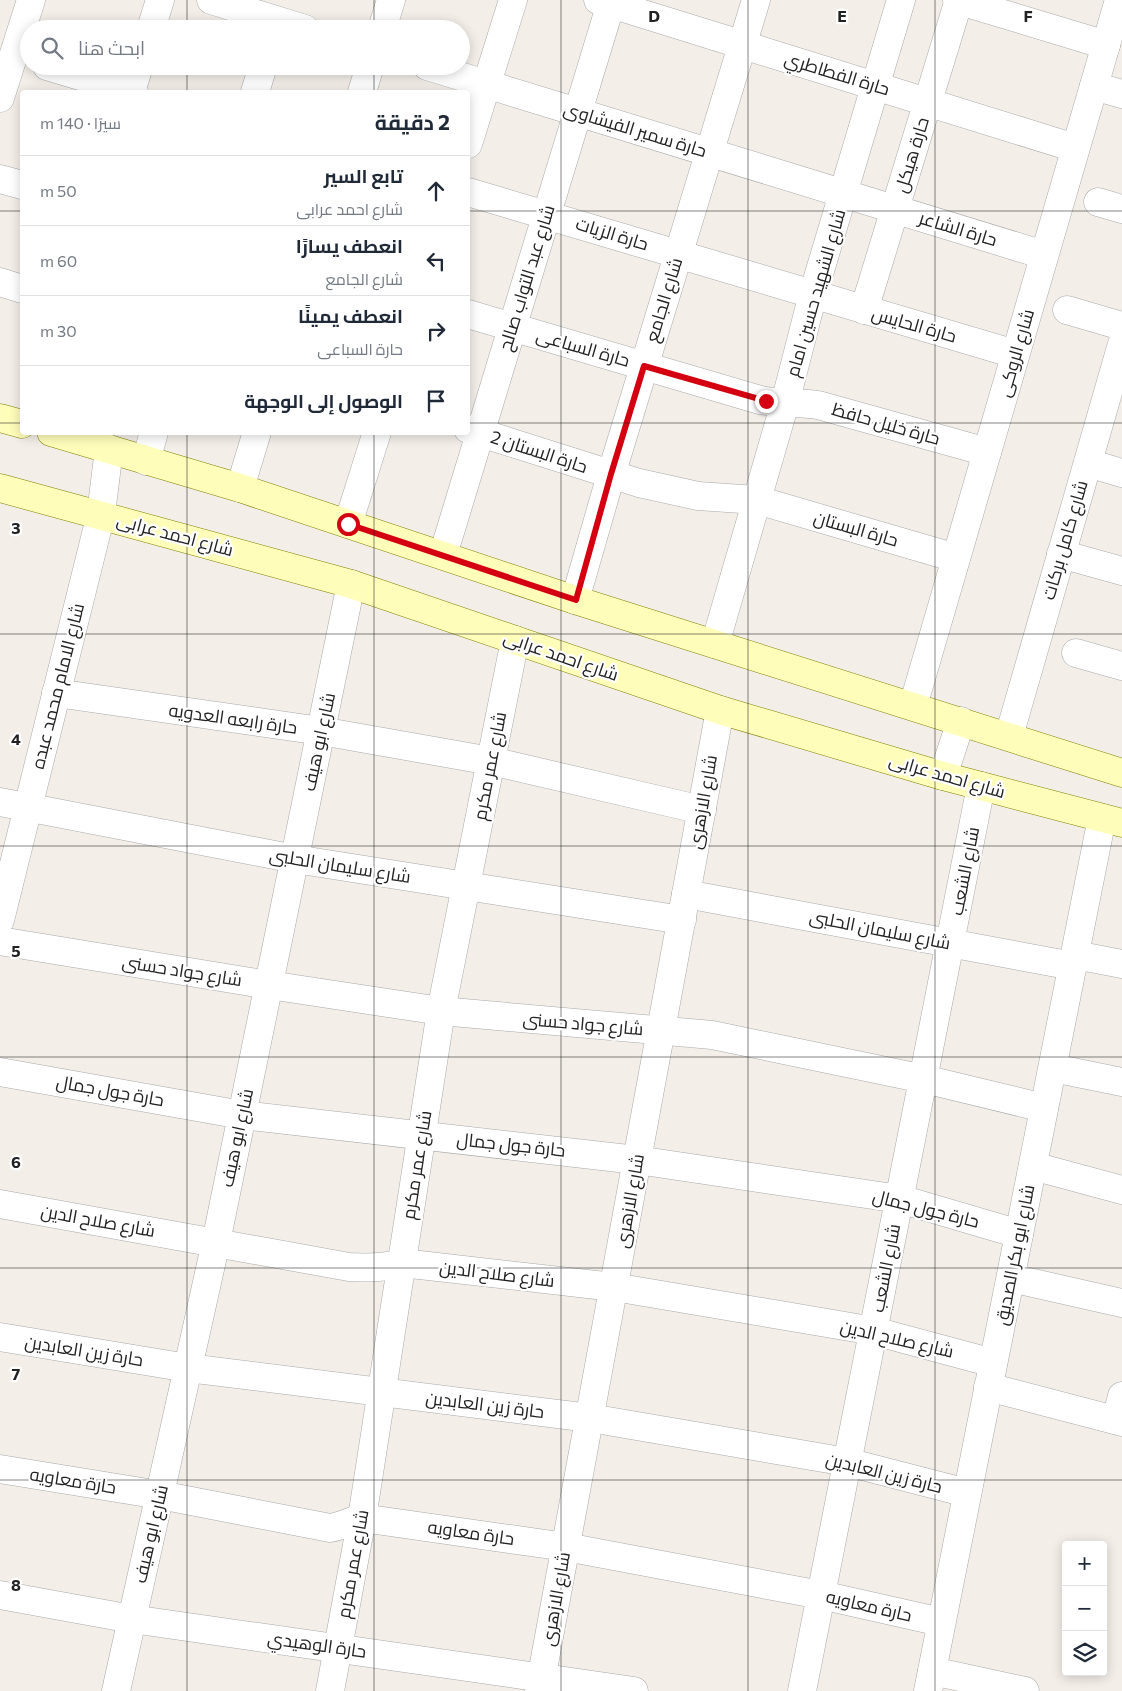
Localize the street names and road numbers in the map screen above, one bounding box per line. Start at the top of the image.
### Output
street label: حارة الفطاطري [781,47,893,103]
street label: حارة سمير الفيشاوى [561,97,710,162]
street label: حارة هيكل [889,114,934,196]
street label: شارع عبد التواب صالح [493,202,561,354]
street label: حارة الشاعر [915,205,1000,251]
street label: شارع الشهيد حسين امام [781,206,851,380]
street label: حارة الزيات [573,212,651,255]
street label: شارع الجامع [640,255,688,345]
street label: حارة الحايس [869,301,959,348]
street label: شارع الروكى [992,306,1040,400]
street label: حارة السباعى [534,323,633,372]
street label: حارة خليل حافظ [829,397,943,450]
street label: حارة البستان 2 [488,425,591,478]
street label: شارع كامل بركات [1036,477,1094,603]
street label: حارة البستان [811,505,901,552]
street label: شارع احمد عرابى [114,508,236,562]
street label: شارع الامام محمد عبده [26,601,90,771]
street label: شارع احمد عرابى [500,625,622,687]
street label: شارع ابو هيف [297,690,341,794]
street label: حارة رابعه العدويه [167,698,299,739]
street label: شارع عمر مكرم [468,710,512,822]
street label: شارع احمد عرابى [886,748,1008,804]
street label: شارع الازهرى [683,753,723,851]
street label: شارع الشعب [945,825,985,917]
street label: شارع سليمان الحلبى [267,843,413,889]
street label: شارع سليمان الحلبى [807,905,953,955]
street label: شارع جواد حسنى [120,950,244,992]
street label: شارع جواد حسنى [522,1007,644,1041]
street label: حارة جول جمال [54,1070,166,1111]
street label: شارع ابو هيف [215,1086,259,1190]
street label: شارع عمر مكرم [397,1109,437,1221]
street label: حارة جول جمال [456,1127,567,1162]
street label: شارع الازهرى [610,1152,650,1250]
street label: شارع ابو بكر الصديق [990,1183,1040,1327]
street label: حارة جول جمال [870,1184,982,1233]
street label: شارع صلاح الدين [39,1199,157,1243]
street label: شارع الشعب [866,1222,906,1314]
street label: شارع صلاح الدين [438,1255,556,1293]
street label: شارع صلاح الدين [838,1314,956,1364]
street label: حارة زين العابدين [23,1330,145,1371]
street label: حارة زين العابدين [424,1386,546,1423]
street label: حارة زين العابدين [823,1447,945,1498]
street label: حارة معاويه [28,1462,118,1499]
street label: شارع ابو هيف [128,1482,174,1586]
street label: شارع عمر مكرم [332,1508,374,1620]
street label: حارة معاويه [426,1515,516,1550]
street label: شارع الازهرى [536,1550,576,1648]
street label: حارة معاويه [824,1584,914,1627]
street label: حارة الوهيدي [266,1626,368,1666]

